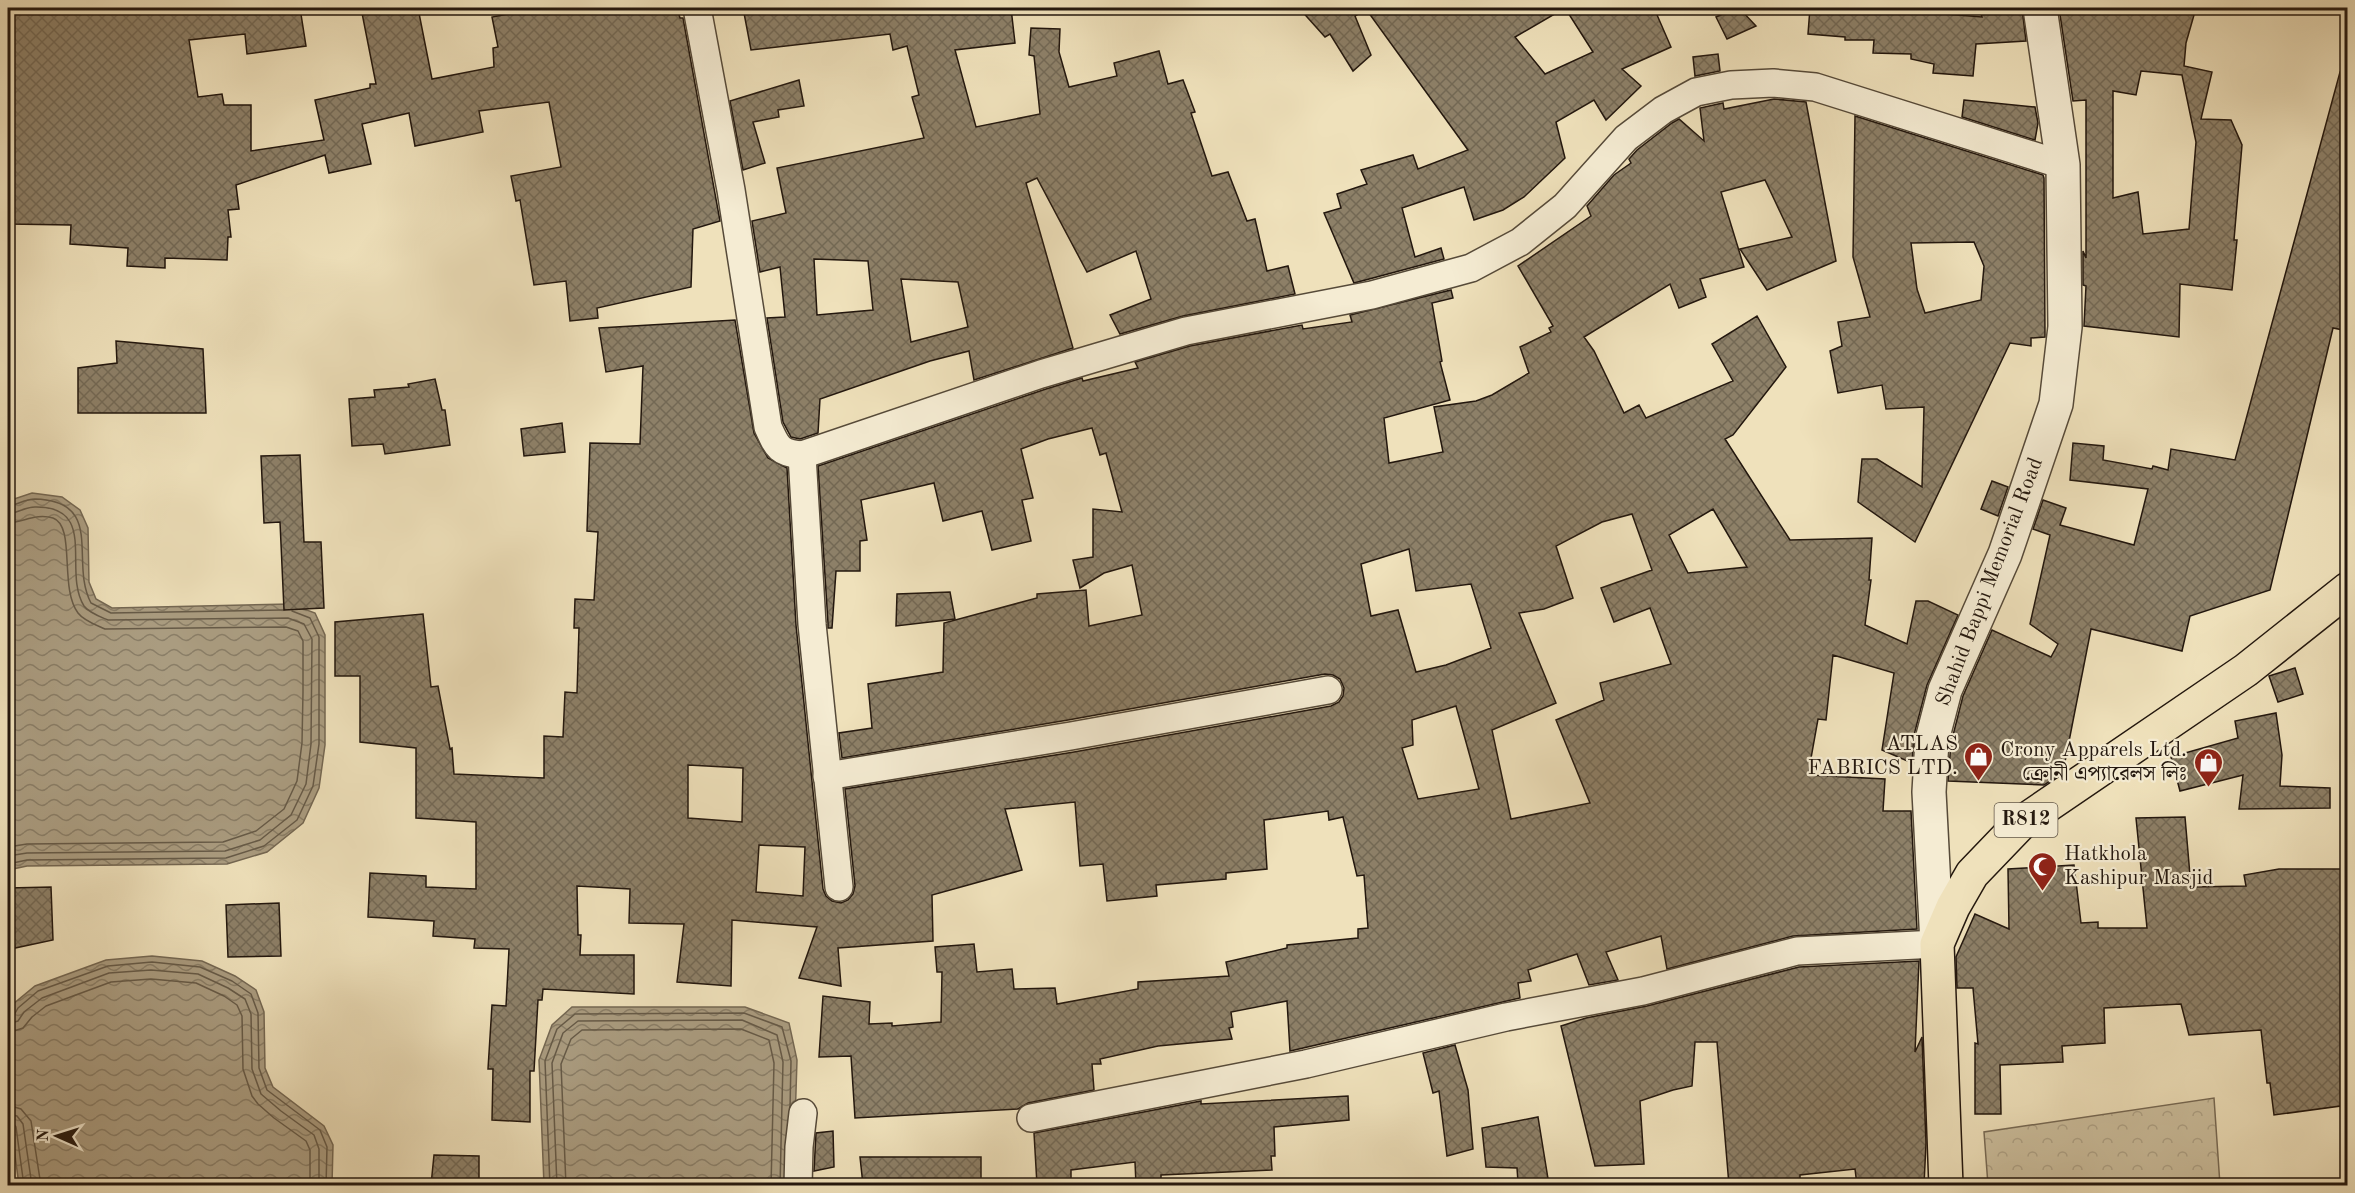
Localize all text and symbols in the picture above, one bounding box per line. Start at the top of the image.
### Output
street label: Shahid Bappi Memorial Road [1933,455,2047,709]
place label: ATLAS FABRICS LTD. [1808,734,1958,779]
shop icon: ATLAS FABRICS LTD. [1963,740,1995,782]
place label: Crony Apparels Ltd. ক্রোনী এপ্যারেলস লিঃ [2000,740,2187,785]
shop icon: Crony Apparels Ltd. ক্রোনী এপ্যারেলস লিঃ [2192,746,2224,788]
road number: R812 [1994,803,2058,837]
place label: Hatkhola Kashipur Masjid [2064,844,2214,889]
mosque icon: Hatkhola Kashipur Masjid [2027,850,2059,892]
north arrow [27,1106,87,1166]
text: N [36,1128,52,1142]

